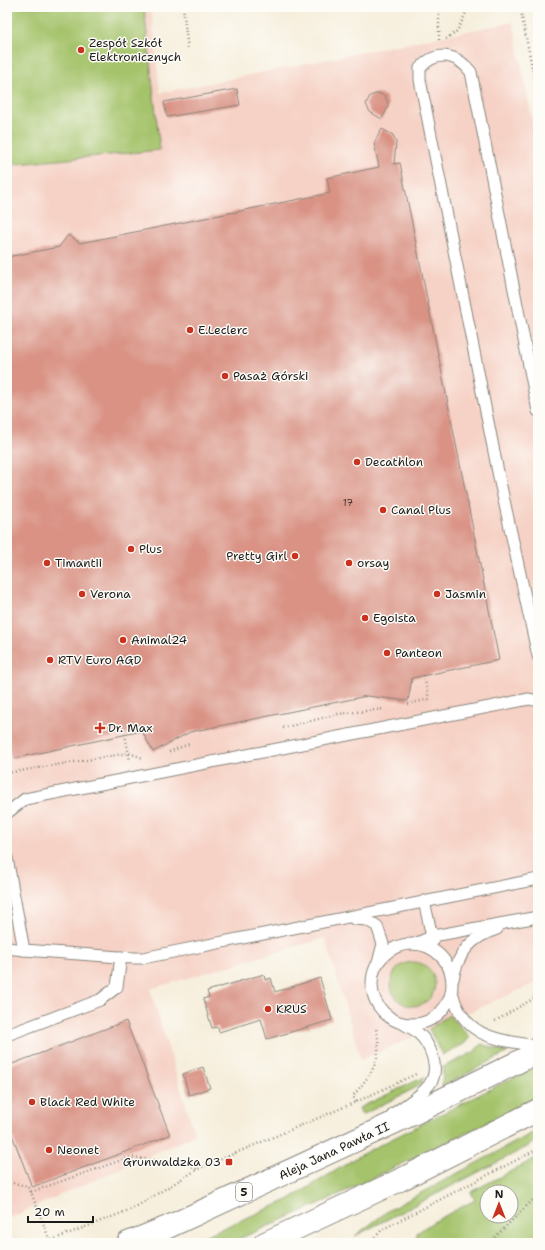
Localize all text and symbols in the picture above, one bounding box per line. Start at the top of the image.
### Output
place label: Zespół Szkół Elektronicznych [89,35,181,65]
marker: Zespół Szkół Elektronicznych [76,45,86,55]
place label: E.Leclerc [198,322,248,338]
marker: E.Leclerc [185,325,195,335]
place label: Pasaż Górski [233,368,308,384]
marker: Pasaż Górski [220,371,230,381]
place label: Decathlon [365,454,423,470]
marker: Decathlon [352,457,362,467]
house number: 17 [343,496,353,509]
place label: Canal Plus [391,502,451,518]
marker: Canal Plus [378,505,388,515]
place label: Plus [139,541,162,557]
marker: Plus [126,544,136,554]
place label: Pretty Girl [226,548,287,564]
marker: Pretty Girl [290,551,300,561]
place label: Timantii [55,555,102,571]
place label: orsay [357,555,389,571]
marker: Timantii [42,558,52,568]
marker: orsay [344,558,354,568]
place label: Verona [90,586,131,602]
place label: Jasmin [445,586,486,602]
marker: Verona [77,589,87,599]
marker: Jasmin [432,589,442,599]
place label: Egoista [373,610,416,626]
marker: Egoista [360,613,370,623]
place label: Animal24 [131,632,187,648]
marker: Animal24 [118,635,128,645]
place label: Panteon [395,645,442,661]
marker: Panteon [382,648,392,658]
place label: RTV Euro AGD [58,652,142,668]
marker: RTV Euro AGD [45,655,55,665]
place label: Dr. Max [108,720,152,736]
marker: Dr. Max [95,723,105,733]
place label: KRUS [276,1001,307,1017]
marker: KRUS [263,1004,273,1014]
place label: Black Red White [40,1094,135,1110]
marker: Black Red White [27,1097,37,1107]
street label: Aleja Jana Pawła II [276,1118,392,1184]
place label: Neonet [57,1142,99,1158]
marker: Neonet [44,1145,54,1155]
place label: Grunwaldzka 03 [123,1154,221,1170]
marker: Grunwaldzka 03 [224,1157,234,1167]
road number: 5 [236,1183,252,1201]
north arrow [479,1184,519,1224]
text: N [495,1187,504,1202]
scale bar [28,1198,93,1224]
text: 20 m [34,1204,65,1220]

